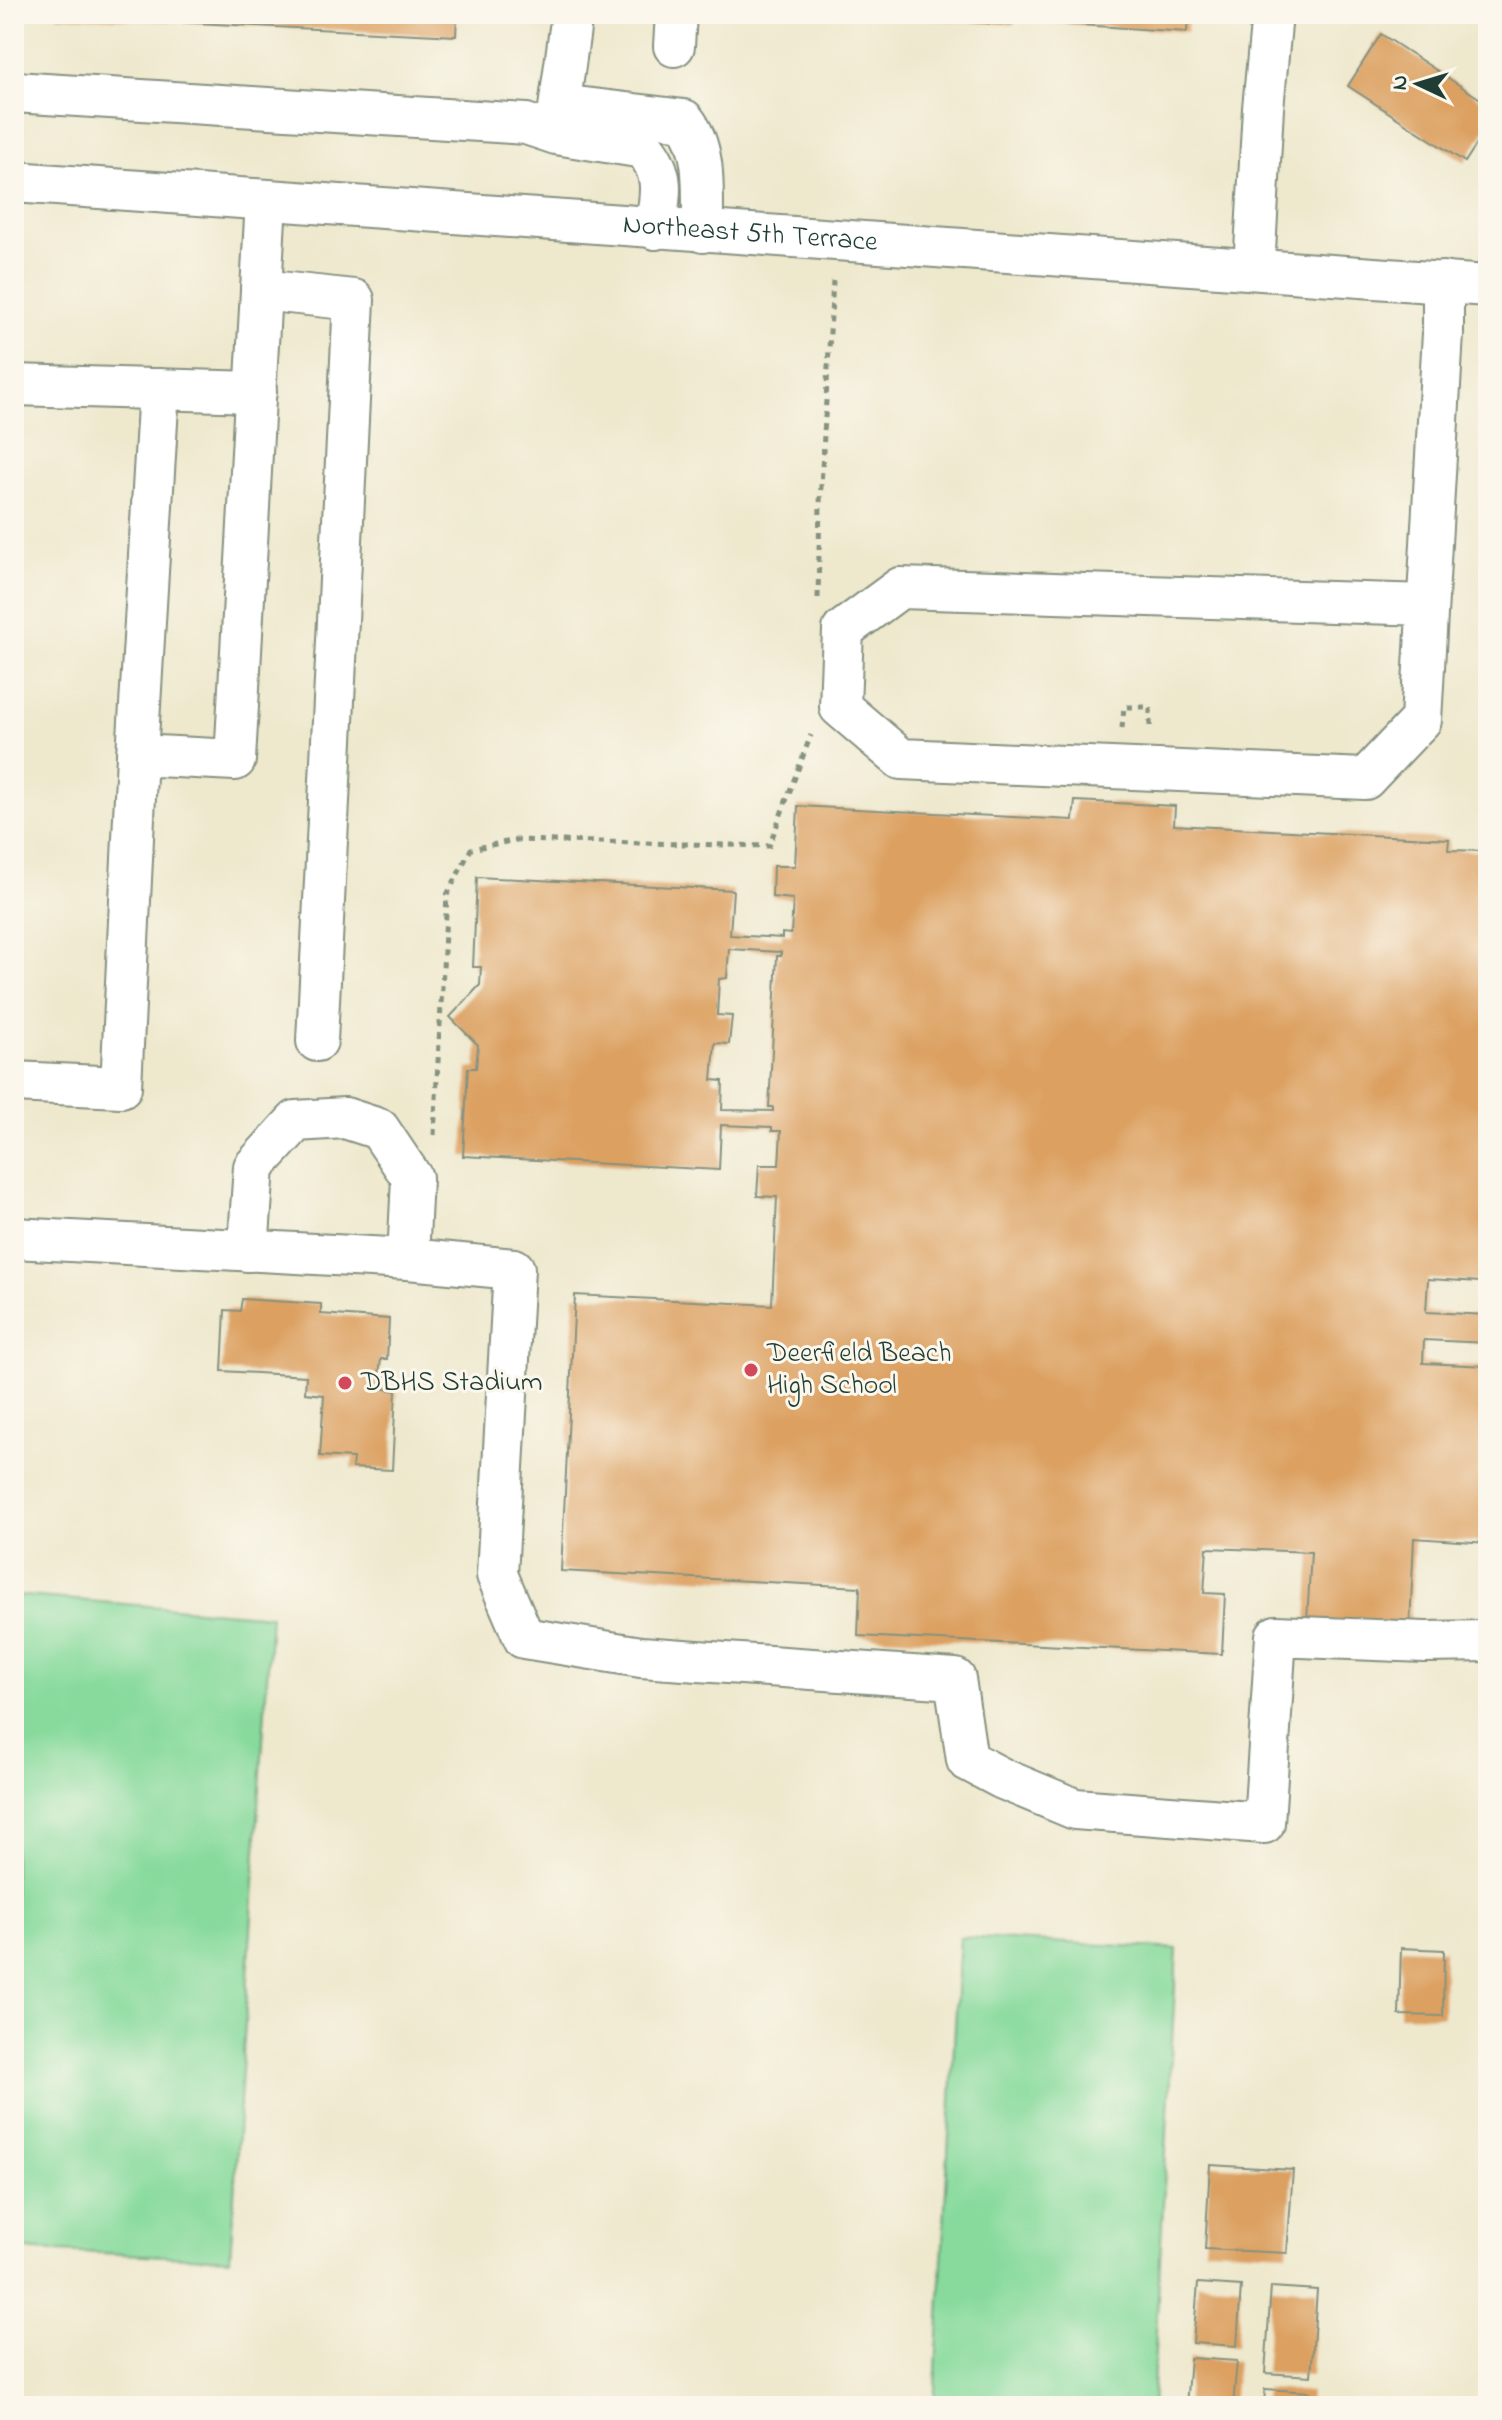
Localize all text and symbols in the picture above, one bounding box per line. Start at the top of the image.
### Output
north arrow [1378,44,1458,124]
text: N [1385,74,1418,91]
street label: Northeast 5th Terrace [621,205,879,263]
place label: Deerfield Beach High School [766,1334,952,1407]
marker: Deerfield Beach High School [742,1361,760,1379]
place label: DBHS Stadium [360,1363,543,1404]
marker: DBHS Stadium [336,1374,354,1392]

